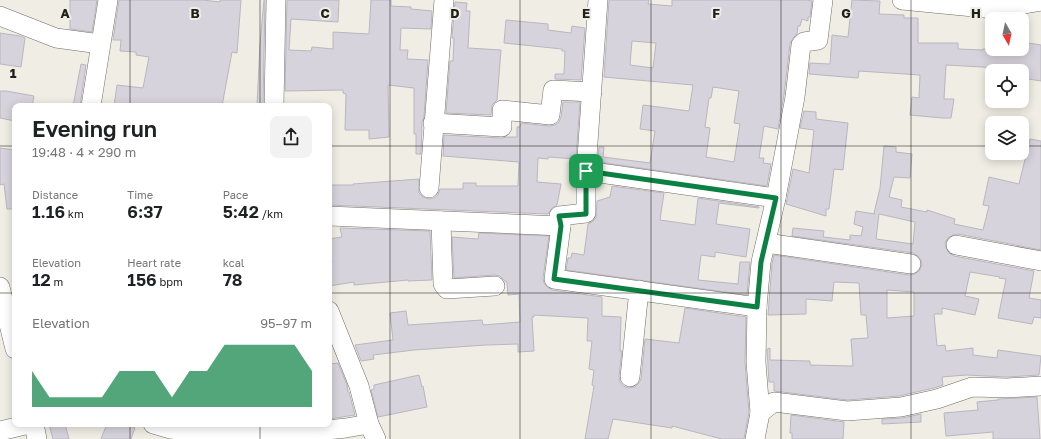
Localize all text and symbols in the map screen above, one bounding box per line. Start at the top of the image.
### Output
text: A [60,5,70,21]
text: B [190,5,200,21]
text: C [320,5,330,21]
text: D [450,5,460,21]
text: E [582,5,590,21]
text: F [712,5,720,21]
text: G [841,5,851,21]
text: H [971,5,981,21]
north arrow [985,12,1029,56]
map controls [985,12,1029,160]
button: locate [985,64,1029,108]
text: 1 [10,65,17,81]
text: Evening run [32,115,157,142]
button: share [270,116,312,158]
button: layers [985,116,1029,160]
text: 19:48 · 4 × 290 m [32,144,136,160]
pin [569,154,603,188]
icon: arrive [575,160,597,182]
text: Distance [32,188,78,201]
text: Time [127,188,153,201]
text: Pace [223,188,248,201]
text: 1.16 [32,201,65,222]
text: 6:37 [127,201,163,222]
text: 5:42 [223,201,259,222]
text: km [65,207,84,220]
text: /km [259,207,283,220]
text: Elevation [32,256,81,269]
text: Heart rate [127,256,181,269]
text: kcal [223,256,244,269]
text: 12 [32,269,51,290]
text: 156 [127,269,157,290]
text: 78 [223,269,243,290]
text: m [51,275,63,288]
text: bpm [157,275,183,288]
text: Elevation [32,315,90,331]
text: 95–97 m [260,315,312,331]

